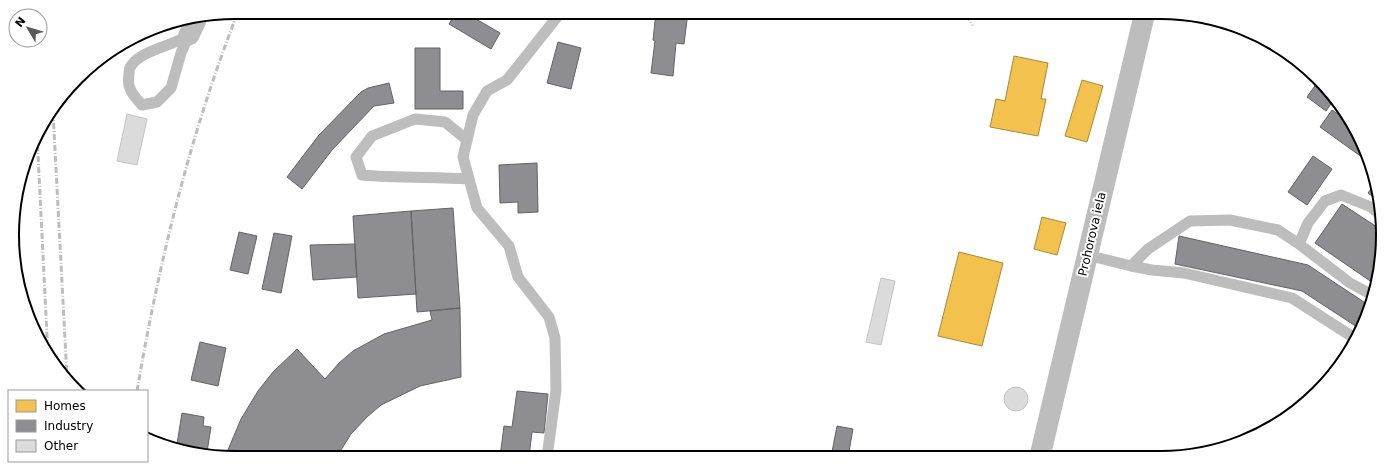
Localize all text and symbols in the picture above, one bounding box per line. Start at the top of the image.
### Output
north arrow [8,8,48,48]
text: N [13,15,28,30]
street label: Prohorova iela [1076,191,1108,277]
legend [8,390,148,462]
text: Homes [44,399,86,413]
text: Industry [44,419,93,433]
text: Other [44,439,78,453]

